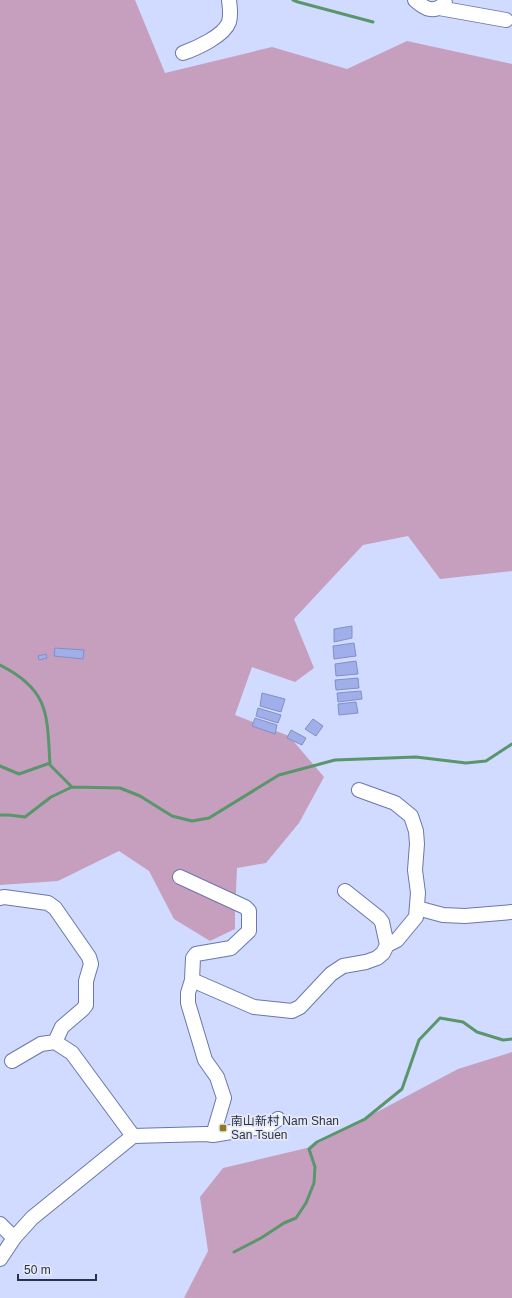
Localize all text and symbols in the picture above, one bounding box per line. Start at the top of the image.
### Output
place label: 南山新村 Nam Shan San Tsuen [231,1114,339,1142]
marker: 南山新村 Nam Shan San Tsuen [218,1123,228,1133]
scale bar [18,1256,96,1282]
text: 50 m [24,1263,51,1277]

